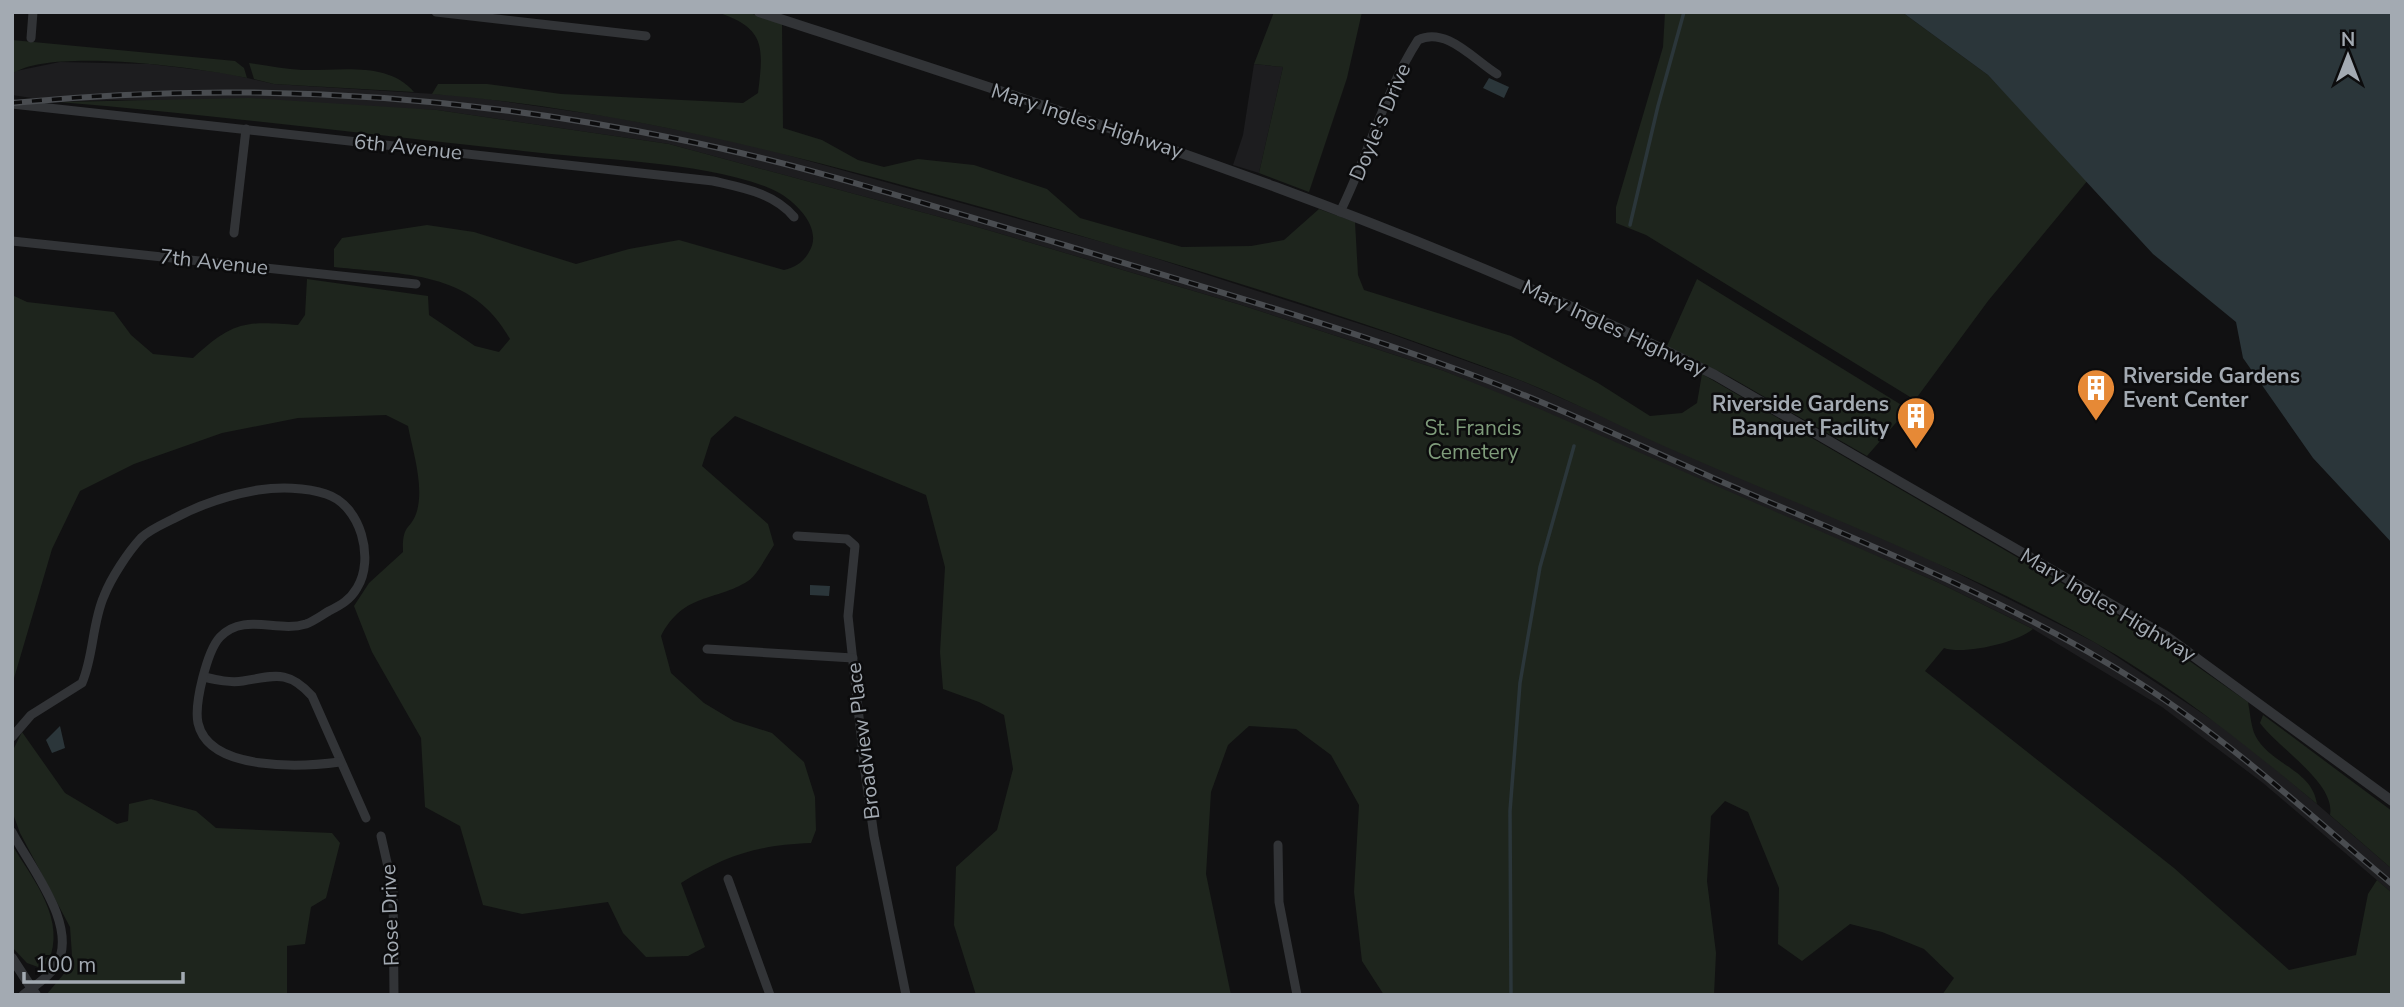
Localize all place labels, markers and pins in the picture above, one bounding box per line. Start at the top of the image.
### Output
place label: Riverside Gardens Event Center [2123,362,2300,414]
building icon: Riverside Gardens Event Center [2075,367,2117,422]
place label: Riverside Gardens Banquet Facility [1712,390,1890,442]
building icon: Riverside Gardens Banquet Facility [1895,395,1937,450]

